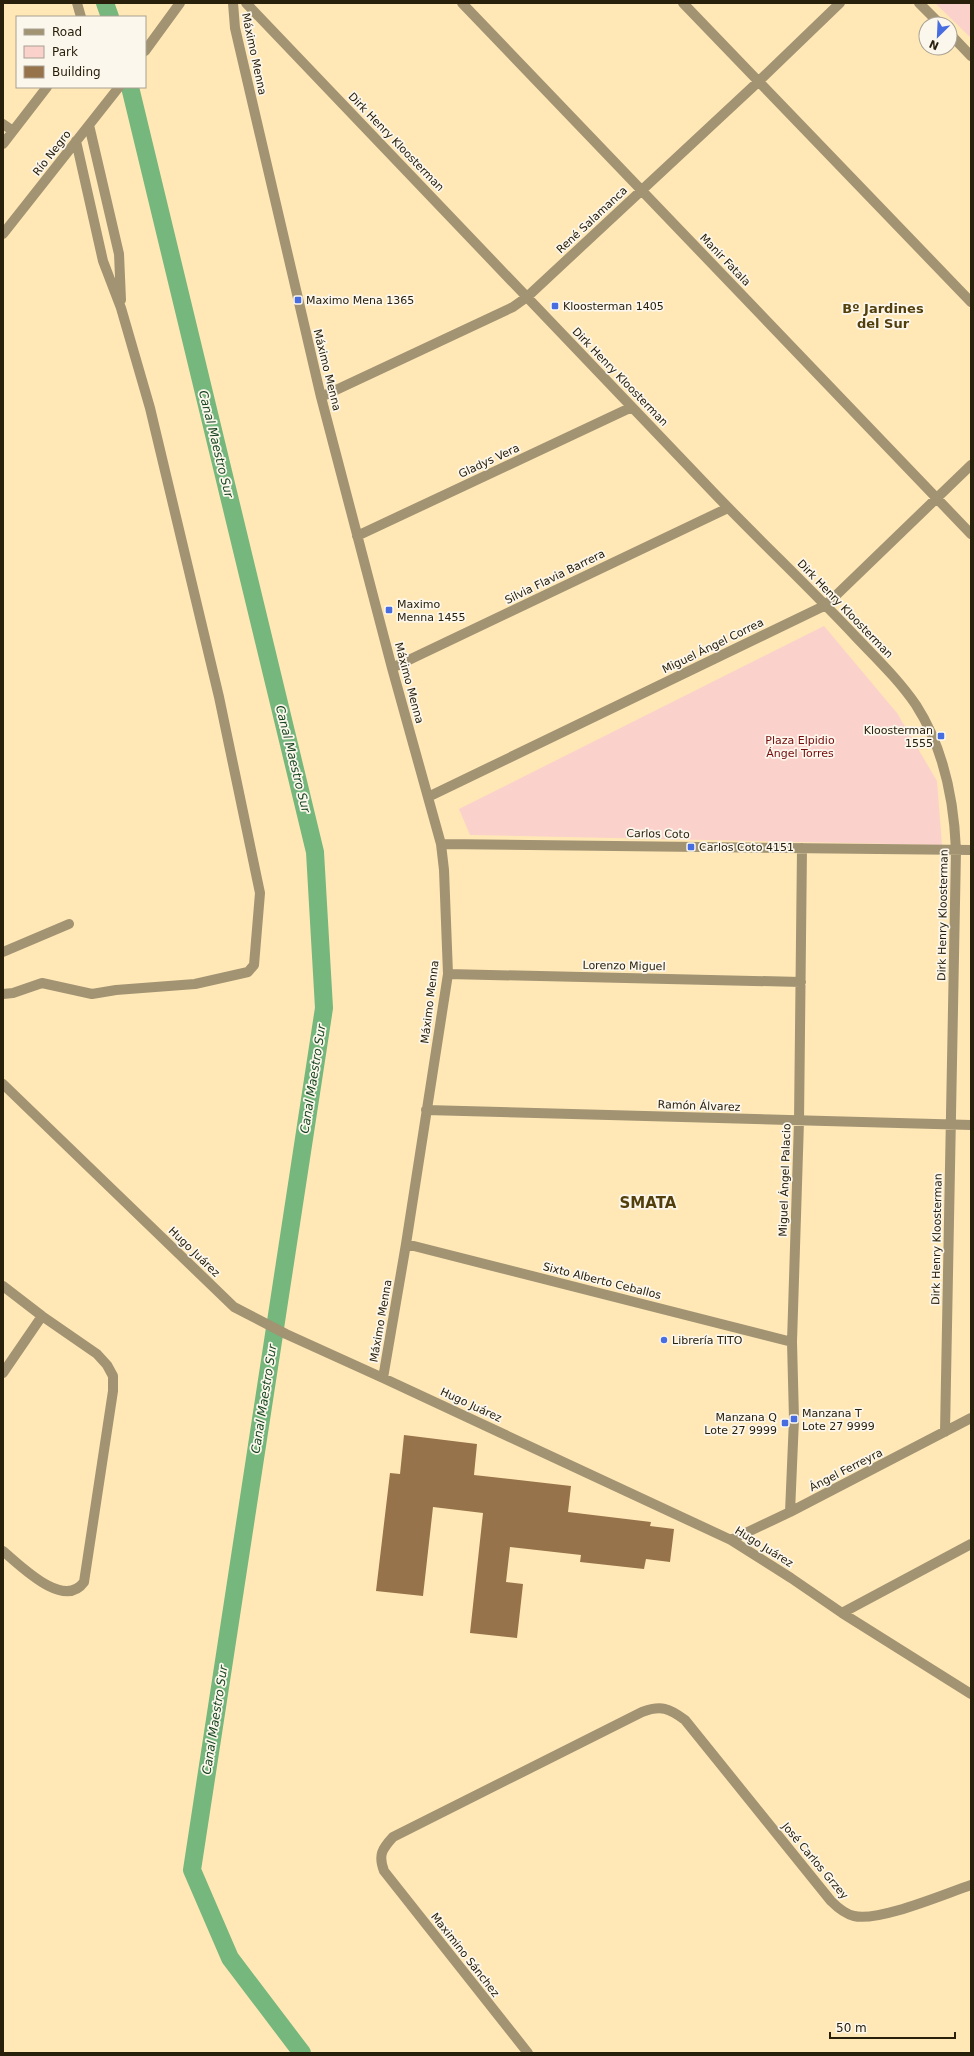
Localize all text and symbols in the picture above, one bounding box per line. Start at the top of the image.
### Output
street label: Máximo Menna [239,12,269,96]
legend [16,16,146,88]
north arrow [918,16,958,56]
text: Road [52,25,82,39]
text: N [927,37,941,52]
text: Park [52,45,78,59]
text: Building [52,65,101,79]
street label: Dirk Henry Kloosterman [346,90,446,194]
street label: Río Negro [30,128,74,178]
street label: René Salamanca [554,184,630,256]
street label: Manir Fatala [697,231,753,289]
place label: Maximo Mena 1365 [306,294,414,307]
marker: Maximo Mena 1365 [293,295,303,305]
place label: Kloosterman 1405 [563,300,664,313]
marker: Kloosterman 1405 [550,301,560,311]
district label: Bº Jardines del Sur [842,301,924,331]
street label: Dirk Henry Kloosterman [570,325,670,429]
street label: Máximo Menna [311,328,343,412]
water label: Canal Maestro Sur [196,389,236,500]
street label: Gladys Vera [456,441,522,481]
street label: Silvia Flavia Barrera [503,547,607,607]
street label: Dirk Henry Kloosterman [795,557,895,661]
place label: Maximo Menna 1455 [397,598,465,624]
marker: Maximo Menna 1455 [384,605,394,615]
street label: Miguel Ángel Correa [660,616,766,676]
street label: Máximo Menna [392,641,426,725]
water label: Canal Maestro Sur [273,704,313,815]
place label: Kloosterman 1555 [864,724,933,750]
marker: Kloosterman 1555 [936,731,946,741]
park label: Plaza Elpidio Ángel Torres [765,734,835,760]
street label: Carlos Coto [626,827,690,841]
place label: Carlos Coto 4151 [699,841,794,854]
marker: Carlos Coto 4151 [686,842,696,852]
street label: Dirk Henry Kloosterman [935,849,951,981]
street label: Lorenzo Miguel [582,959,666,973]
street label: Máximo Menna [418,960,442,1044]
water label: Canal Maestro Sur [297,1022,329,1134]
street label: Ramón Álvarez [657,1098,741,1114]
street label: Miguel Ángel Palacio [777,1123,793,1237]
street label: Dirk Henry Kloosterman [929,1173,945,1305]
district label: SMATA [620,1194,677,1212]
street label: Hugo Juárez [166,1224,222,1280]
street label: Sixto Alberto Ceballos [542,1260,663,1302]
street label: Máximo Menna [367,1279,395,1363]
place label: Librería TITO [672,1334,743,1347]
marker: Librería TITO [659,1335,669,1345]
water label: Canal Maestro Sur [248,1342,280,1454]
street label: Hugo Juárez [438,1385,504,1425]
place label: Manzana T Lote 27 9999 [802,1407,875,1433]
place label: Manzana Q Lote 27 9999 [704,1411,777,1437]
marker: Manzana T Lote 27 9999 [789,1414,799,1424]
marker: Manzana Q Lote 27 9999 [780,1418,790,1428]
street label: Ángel Ferreyra [807,1446,885,1494]
street label: Hugo Juárez [732,1524,796,1570]
water label: Canal Maestro Sur [199,1663,231,1775]
street label: José Carlos Grzey [779,1819,851,1902]
street label: Maximino Sánchez [428,1910,502,2000]
scale bar [830,2014,955,2040]
text: 50 m [836,2021,867,2035]

